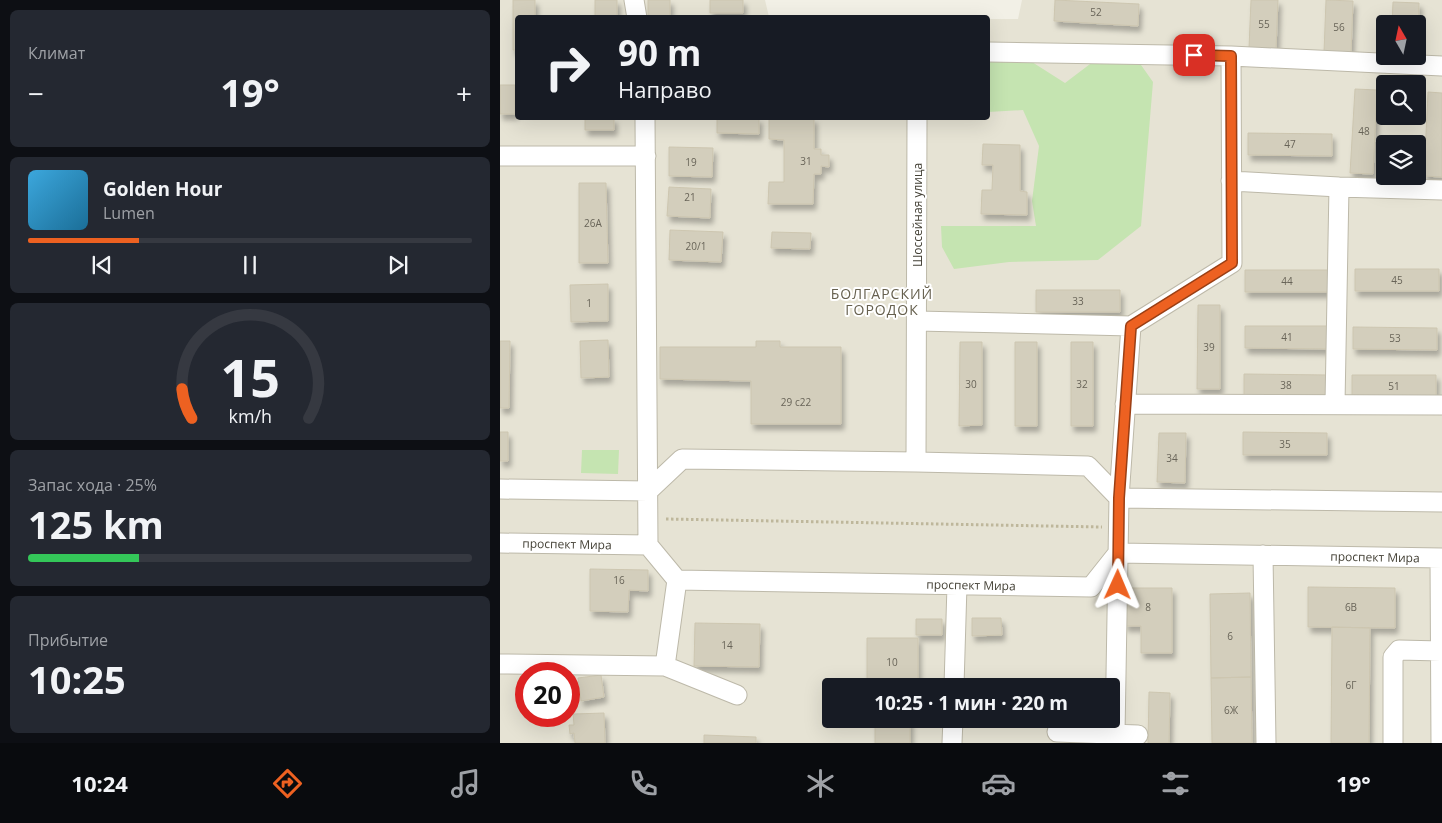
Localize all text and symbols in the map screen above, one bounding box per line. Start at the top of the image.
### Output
house number: 52 [1090,5,1102,19]
north arrow [1376,15,1426,65]
map controls [1376,15,1426,185]
house number: 55 [1258,17,1270,31]
house number: 56 [1333,20,1345,34]
text: 90 m [618,29,701,76]
pin [1173,34,1215,76]
icon: right [535,35,600,100]
icon: arrive [1180,41,1208,69]
text: Климат [28,42,85,64]
text: 19° [220,66,280,118]
text: − [28,74,44,112]
text: + [456,74,472,112]
text: Направо [618,74,712,104]
button: search [1376,75,1426,125]
house number: 48 [1358,124,1370,138]
button: layers [1376,135,1426,185]
house number: 47 [1284,137,1296,151]
house number: 31 [800,154,812,168]
house number: 19 [685,155,697,169]
street label: Шоссейная улица [909,163,926,267]
text: Golden Hour [103,176,222,202]
house number: 21 [684,190,696,204]
text: Lumen [103,202,155,224]
house number: 26А [584,216,603,230]
house number: 20/1 [686,239,706,253]
icon: previous [88,251,116,279]
icon: pause [236,251,264,279]
icon: next [384,251,412,279]
house number: 45 [1391,273,1403,287]
house number: 44 [1281,274,1293,288]
district label: БОЛГАРСКИЙ ГОРОДОК [831,284,933,319]
house number: 33 [1072,294,1084,308]
house number: 1 [586,296,592,310]
house number: 41 [1281,330,1293,344]
house number: 53 [1389,331,1401,345]
house number: 39 [1203,340,1215,354]
text: 15 [220,341,280,412]
house number: 30 [965,377,977,391]
house number: 32 [1076,377,1088,391]
house number: 38 [1280,378,1292,392]
house number: 51 [1388,379,1400,393]
house number: 29 с22 [781,395,811,409]
text: km/h [228,404,272,428]
house number: 35 [1279,437,1291,451]
house number: 34 [1166,451,1178,465]
text: Запас хода · 25% [28,474,157,496]
text: 125 km [28,498,164,550]
street label: проспект Мира [522,535,612,553]
street label: проспект Мира [1330,548,1420,566]
position arrow [1091,558,1143,610]
house number: 16 [613,573,625,587]
street label: проспект Мира [926,576,1016,594]
house number: 8 [1145,600,1151,614]
house number: 6В [1345,600,1357,614]
text: Прибытие [28,629,108,651]
house number: 6 [1227,629,1233,643]
house number: 14 [721,638,733,652]
text: 10:25 [28,653,126,705]
house number: 10 [886,655,898,669]
speed limit sign: 20 [515,662,580,727]
house number: 6Г [1346,678,1356,692]
text: 10:25 · 1 мин · 220 m [874,690,1068,716]
house number: 6Ж [1224,703,1239,717]
icon: directions [270,766,305,801]
icon: music [448,766,483,801]
icon: phone [626,766,661,801]
icon: climate [803,766,838,801]
icon: car [981,766,1016,801]
icon: filters [1158,766,1193,801]
text: 10:24 [71,768,128,798]
text: 19° [1336,768,1371,798]

